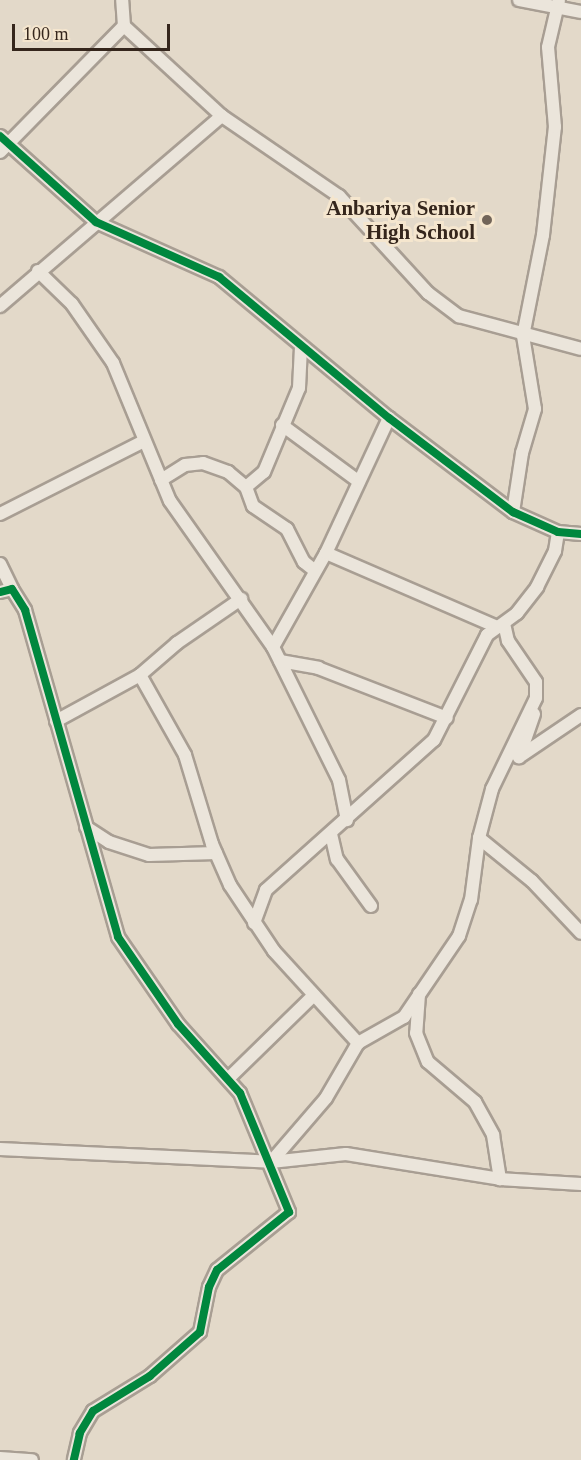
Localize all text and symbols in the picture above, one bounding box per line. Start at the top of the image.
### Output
scale bar [15,12,172,50]
text: 100 m [23,24,69,44]
place label: Anbariya Senior High School [326,195,475,245]
marker: Anbariya Senior High School [480,213,494,227]

